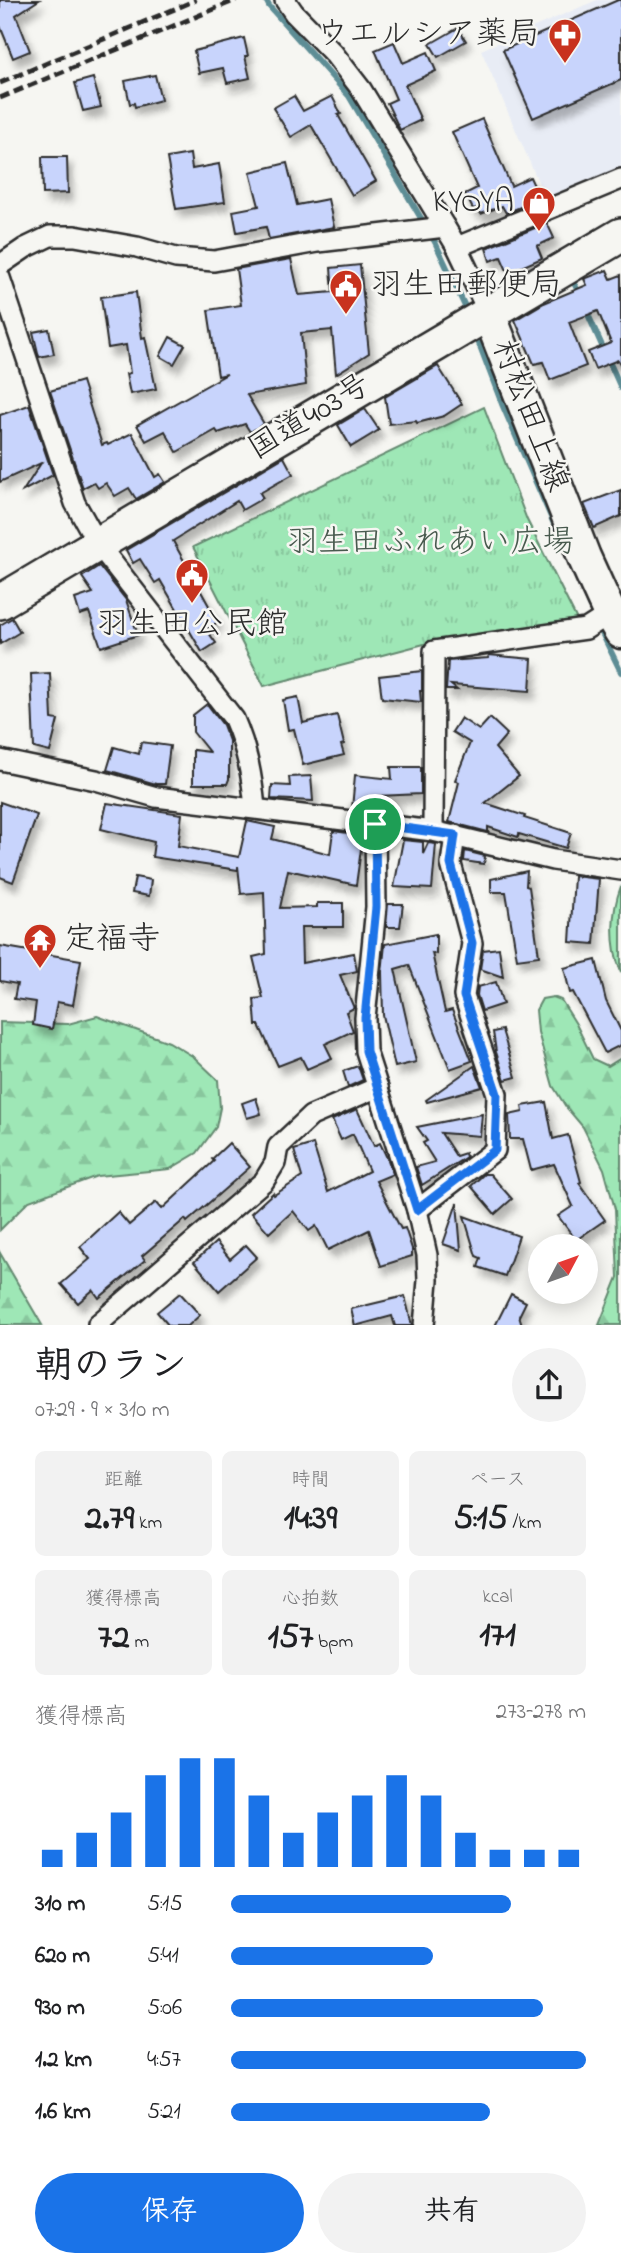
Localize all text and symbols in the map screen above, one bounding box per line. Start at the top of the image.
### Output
place label: ウエルシア薬局 [316,12,540,59]
pharmacy icon: ウエルシア薬局 [546,16,584,65]
place label: KYOYA [433,180,514,227]
shop icon: KYOYA [520,184,558,233]
place label: 羽生田郵便局 [370,263,562,310]
public building icon: 羽生田郵便局 [327,267,365,316]
street label: 村松田上線 [478,333,580,499]
street label: 国道403号 [240,363,380,473]
park label: 羽生田ふれあい広場 [286,520,574,567]
public building icon: 羽生田公民館 [173,556,211,605]
place label: 羽生田公民館 [96,602,288,649]
pin [345,794,405,854]
icon: arrive [356,805,394,843]
place label: 定福寺 [64,917,160,964]
temple icon: 定福寺 [21,921,59,970]
north arrow [528,1234,598,1304]
map controls [528,1234,598,1304]
text: 朝のラン [35,1340,187,1396]
button: share [512,1348,586,1422]
text: 07:29 · 9 × 310 m [35,1394,170,1427]
text: 距離 [104,1467,143,1494]
text: 時間 [291,1467,330,1494]
text: ペース [470,1467,525,1494]
text: 2.79 [85,1494,134,1545]
text: 14:39 [284,1494,337,1545]
text: 5:15 [454,1494,508,1545]
text: km [134,1510,162,1537]
text: /km [508,1510,541,1537]
text: kcal [482,1584,513,1611]
text: 獲得標高 [85,1586,162,1613]
text: 心拍数 [282,1586,339,1613]
text: 171 [479,1611,516,1662]
text: 72 [98,1613,130,1664]
text: 157 [268,1613,313,1664]
text: m [130,1629,149,1656]
text: bpm [313,1629,353,1656]
text: 273–278 m [496,1696,586,1729]
text: 獲得標高 [35,1701,127,1734]
text: 310 m [35,1888,85,1921]
text: 5:15 [147,1888,183,1921]
text: 620 m [35,1940,90,1973]
text: 5:41 [147,1940,179,1973]
text: 930 m [35,1992,85,2025]
text: 5:06 [147,1992,182,2025]
text: 1.2 km [35,2044,92,2077]
text: 4:57 [147,2044,181,2077]
text: 1.6 km [35,2096,91,2129]
text: 5:21 [147,2096,181,2129]
button: 保存 [35,2173,304,2253]
button: 共有 [318,2173,586,2253]

